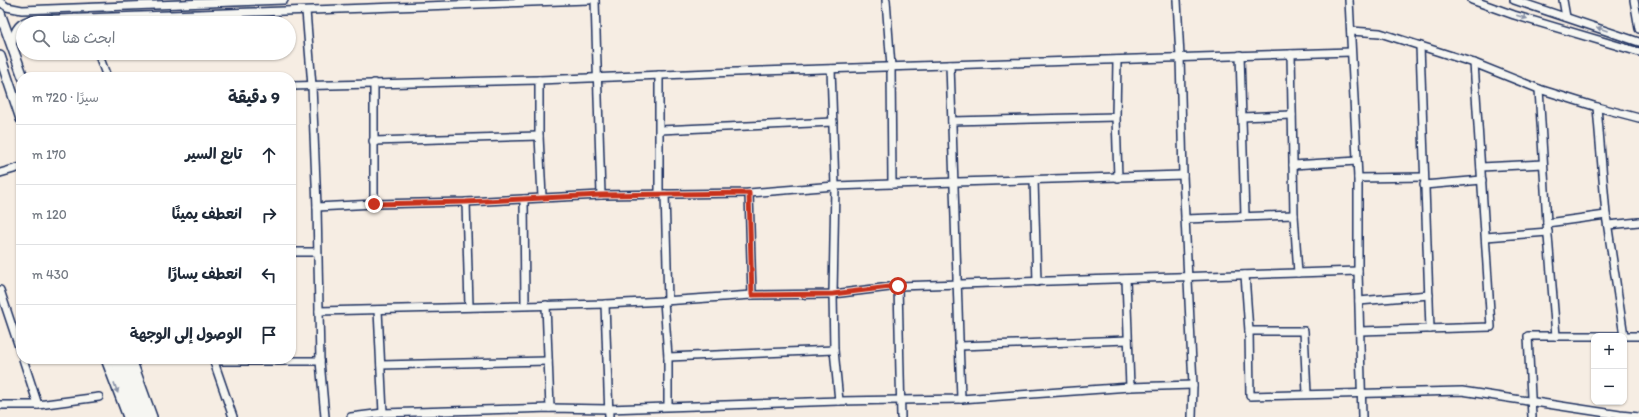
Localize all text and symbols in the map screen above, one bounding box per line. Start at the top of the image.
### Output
one-way arrow [1517,14,1529,20]
search box [16,16,296,60]
one-way arrow [1596,26,1608,32]
icon: search [30,27,52,49]
text: ابحث هنا [62,29,116,47]
text: 9 دقيقة [228,87,280,107]
text: سيرًا · 720 m [32,90,99,105]
icon: ahead [258,144,280,166]
text: تابع السير [185,145,242,163]
text: 170 m [32,147,66,162]
route end [365,195,383,213]
icon: right [258,204,280,226]
text: انعطف يمينًا [172,205,242,223]
text: 120 m [32,207,67,222]
icon: left [258,264,280,286]
text: انعطف يسارًا [168,265,242,283]
text: 430 m [32,267,69,282]
route start [889,277,907,295]
icon: arrive [258,324,280,346]
text: الوصول إلى الوجهة [130,325,242,343]
map controls [1591,333,1627,405]
button: + [1591,333,1627,369]
button: − [1591,369,1627,405]
one-way arrow [114,383,120,395]

